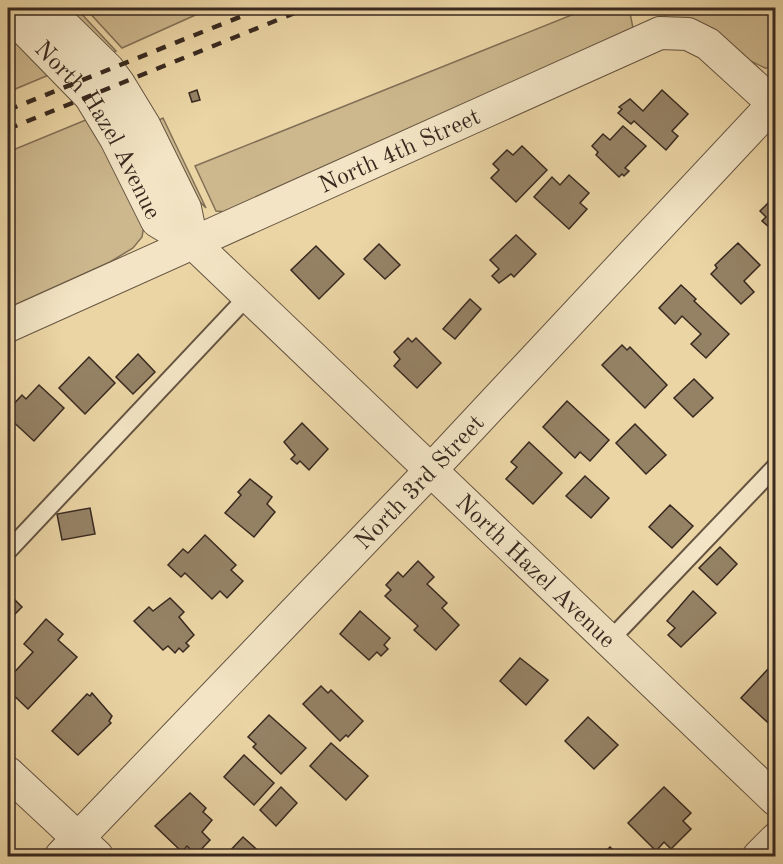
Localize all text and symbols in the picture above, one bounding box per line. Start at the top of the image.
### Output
street label: North Hazel Avenue [29,37,164,224]
street label: North 4th Street [316,105,484,199]
street label: North 3rd Street [352,411,490,555]
street label: North Hazel Avenue [450,491,619,654]

